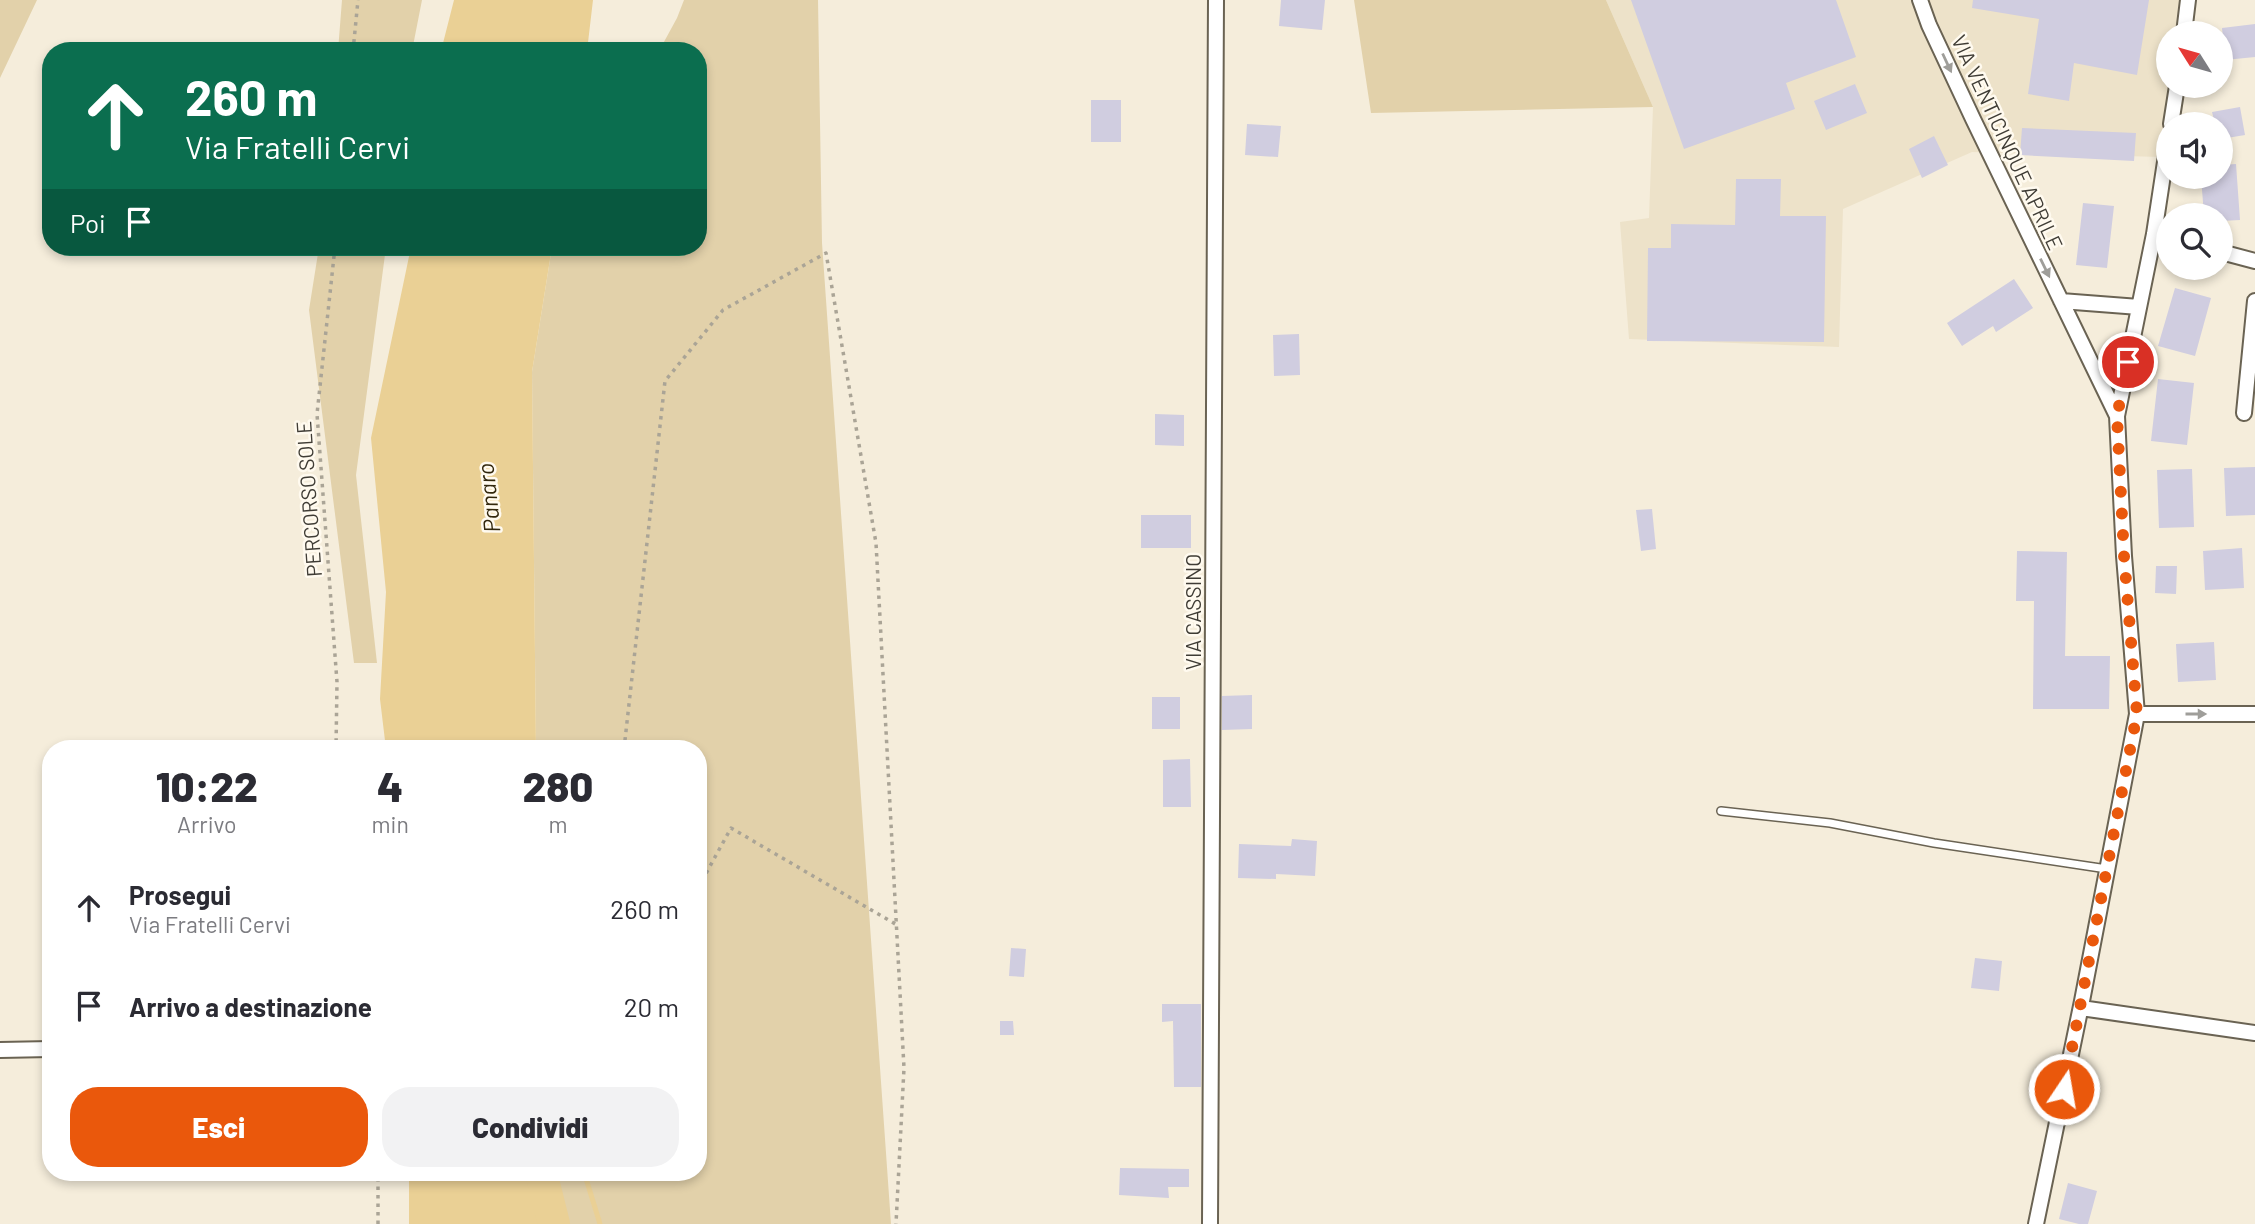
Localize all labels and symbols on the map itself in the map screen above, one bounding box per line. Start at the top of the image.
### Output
north arrow [2156,21,2233,98]
street label: VIA VENTICINQUE APRILE [1947,31,2069,253]
one-way arrow [1941,53,1953,73]
one-way arrow [2040,258,2051,278]
pin [2098,332,2158,392]
street label: PERCORSO SOLE [290,420,326,578]
water label: Panaro [470,462,506,534]
street label: VIA CASSINO [1180,554,1205,670]
one-way arrow [2185,709,2207,720]
position arrow [2027,1052,2101,1126]

